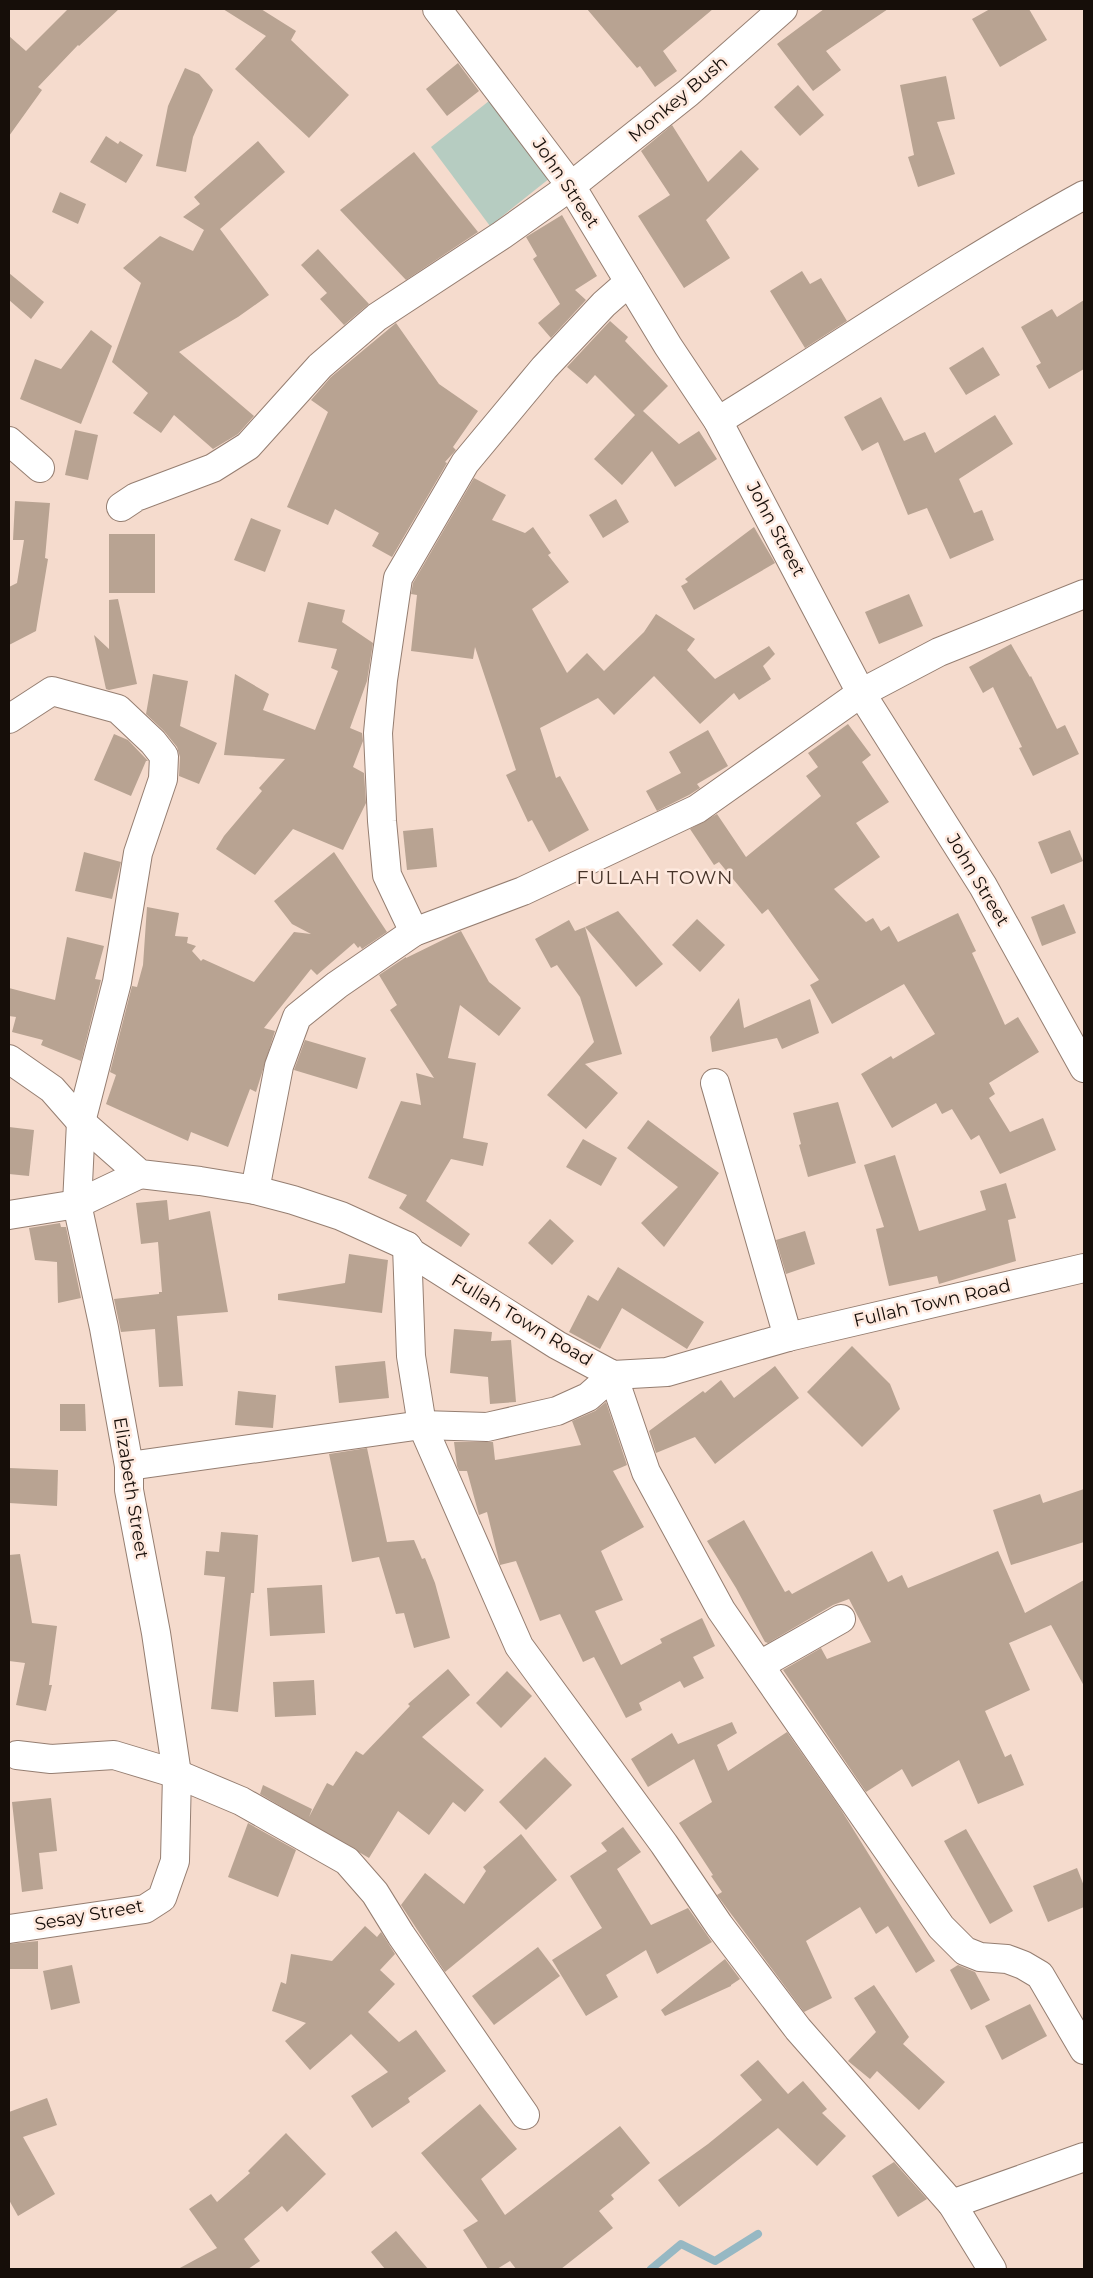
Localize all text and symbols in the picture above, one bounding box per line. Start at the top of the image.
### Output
street label: Monkey Bush [624,51,732,147]
street label: John Street [527,133,604,232]
street label: John Street [741,477,810,580]
street label: John Street [941,829,1014,930]
district label: FULLAH TOWN [576,866,734,889]
street label: Fullah Town Road [448,1269,596,1371]
street label: Fullah Town Road [851,1274,1013,1332]
street label: Elizabeth Street [109,1416,153,1560]
street label: Sesay Street [33,1895,145,1935]

